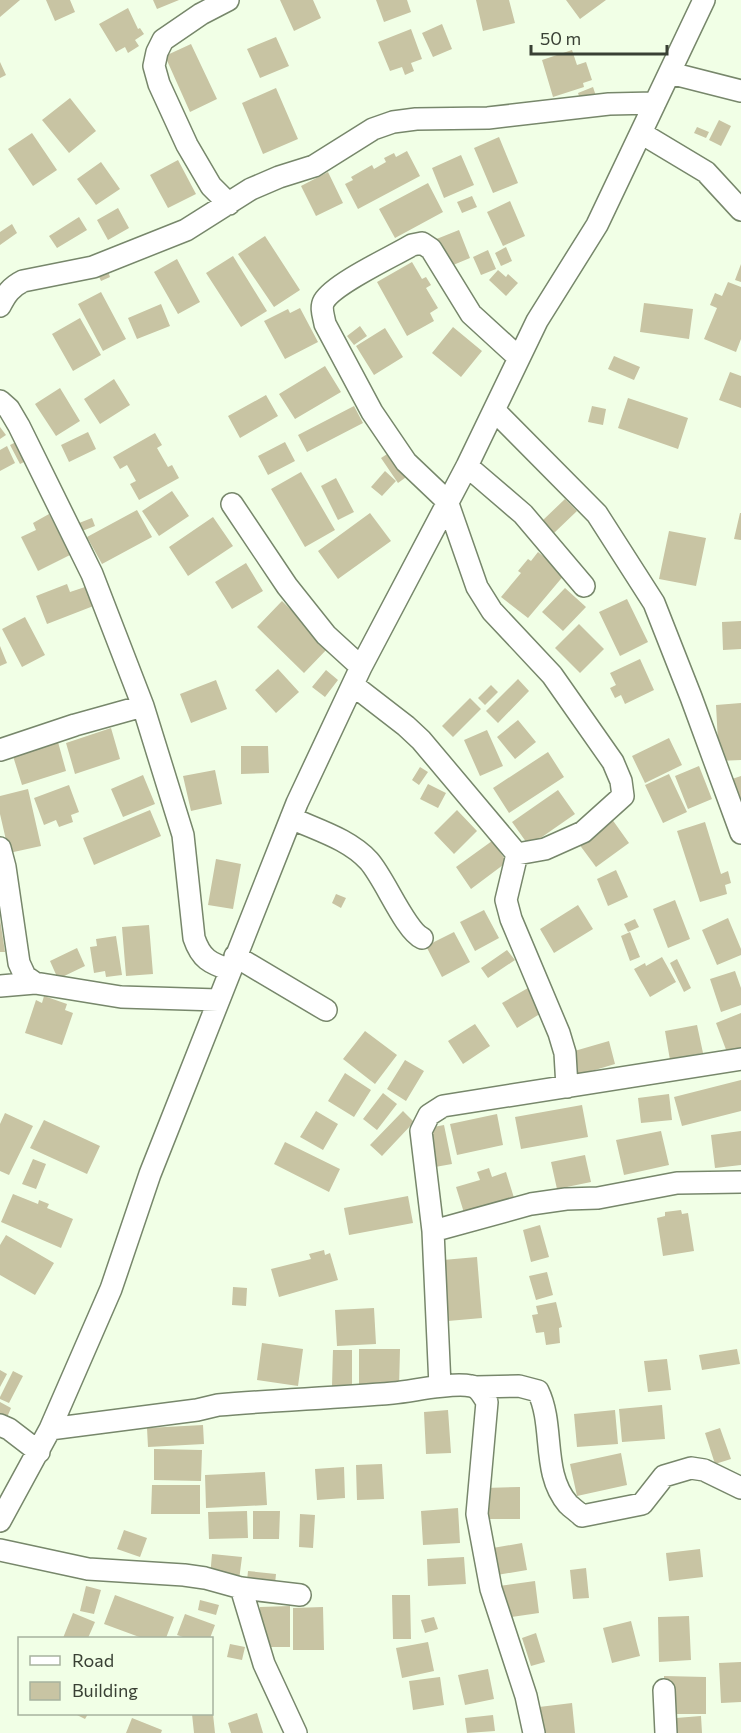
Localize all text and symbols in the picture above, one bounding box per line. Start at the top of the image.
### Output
scale bar [531,18,668,56]
text: 50 m [540,27,581,49]
legend [18,1637,213,1715]
text: Road [72,1649,114,1671]
text: Building [72,1679,138,1701]

